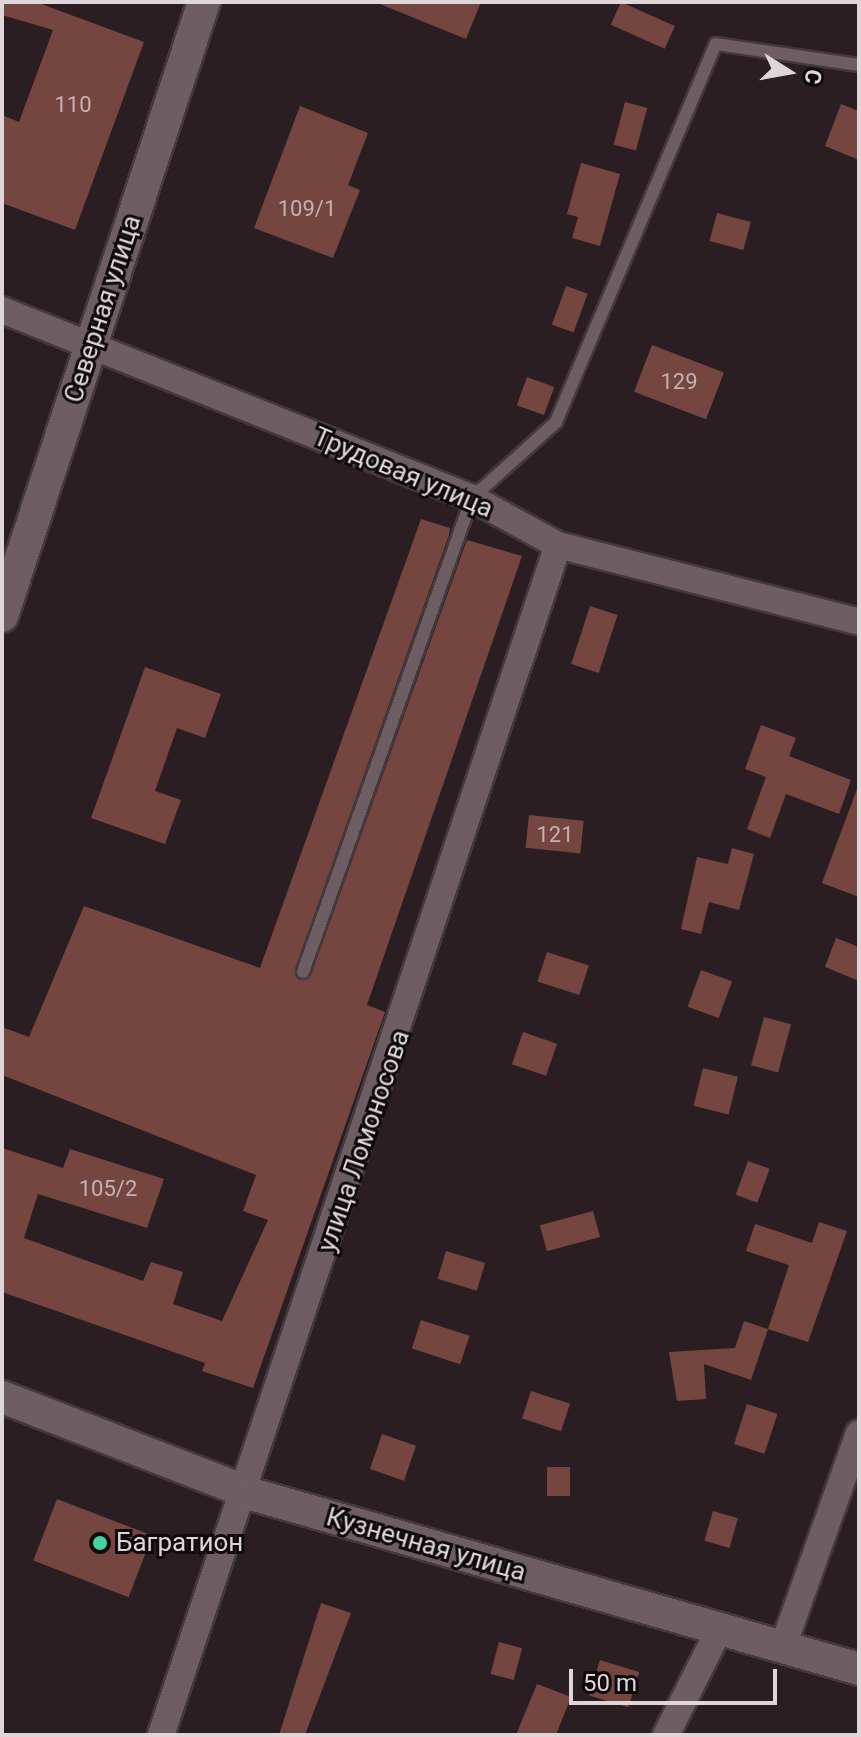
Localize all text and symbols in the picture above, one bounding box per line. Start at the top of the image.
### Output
north arrow [749,32,829,112]
text: С [799,67,827,86]
house number: 110 [54,92,92,118]
house number: 109/1 [278,196,336,222]
street label: Северная улица [58,211,148,407]
house number: 129 [660,369,698,395]
street label: Трудовая улица [309,421,497,525]
house number: 121 [536,822,574,848]
street label: улица Ломоносова [311,1026,417,1256]
house number: 105/2 [79,1176,137,1202]
street label: Кузнечная улица [323,1502,529,1588]
place label: Багратион [116,1527,243,1559]
marker: Багратион [91,1534,109,1552]
scale bar [573,1653,781,1703]
text: 50 m [583,1669,637,1697]

